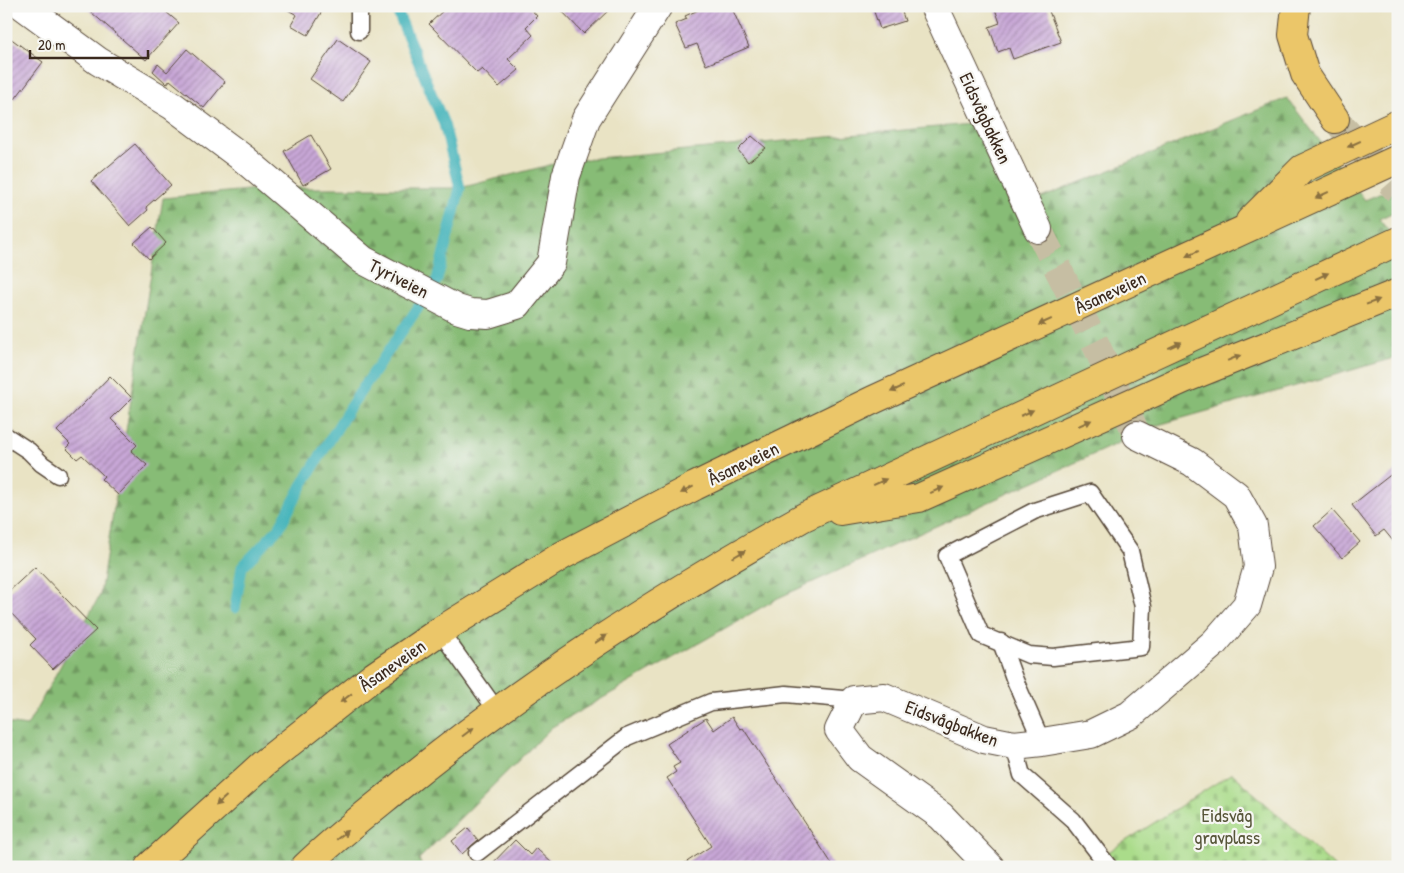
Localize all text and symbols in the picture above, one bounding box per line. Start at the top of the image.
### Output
scale bar [30,28,148,60]
text: 20 m [38,34,65,55]
street label: Eidsvågbakken [953,68,1019,168]
one-way arrow [1347,141,1361,149]
one-way arrow [1315,191,1329,199]
one-way arrow [1185,251,1199,259]
street label: Tyriveien [365,252,433,304]
street label: Åsaneveien [1070,264,1150,320]
one-way arrow [1315,272,1329,280]
one-way arrow [1366,298,1381,306]
one-way arrow [1038,318,1052,326]
one-way arrow [1168,340,1182,348]
one-way arrow [1227,354,1241,362]
one-way arrow [890,386,904,394]
one-way arrow [1020,409,1034,417]
one-way arrow [1078,419,1092,427]
street label: Åsaneveien [703,435,783,491]
one-way arrow [873,478,887,486]
one-way arrow [930,485,944,493]
one-way arrow [680,486,694,494]
one-way arrow [733,549,746,558]
street label: Åsaneveien [354,633,430,697]
one-way arrow [594,634,607,644]
one-way arrow [340,692,353,703]
street label: Eidsvågbakken [902,693,1002,753]
one-way arrow [461,727,474,738]
one-way arrow [214,796,227,807]
park label: Eidsvåg gravplass [1194,802,1260,850]
one-way arrow [335,829,348,840]

